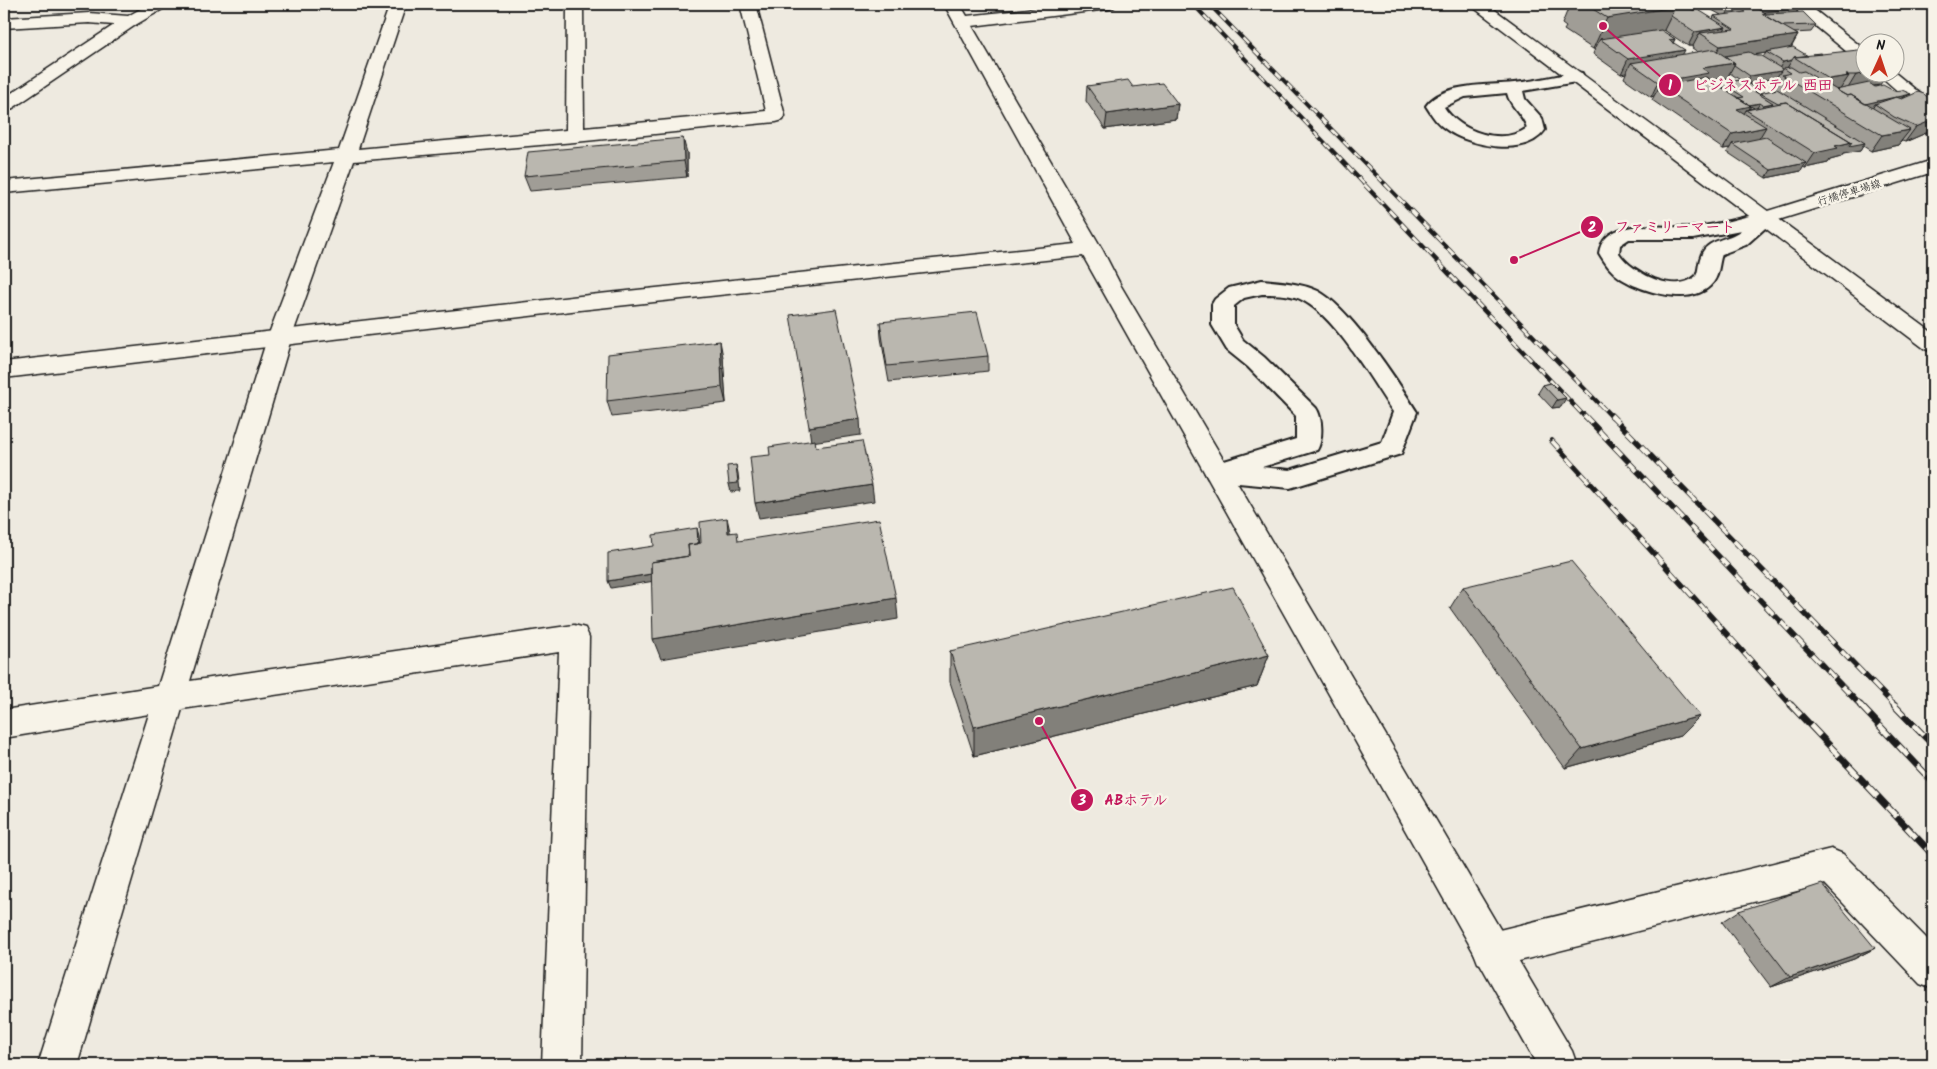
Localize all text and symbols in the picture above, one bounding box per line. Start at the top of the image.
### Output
north arrow [1854,32,1904,82]
text: N [1876,35,1886,57]
callout: ビジネスホテル 西田 [1657,70,1843,100]
text: 1 [1668,74,1673,98]
text: ビジネスホテル 西田 [1693,74,1833,98]
street label: 行橋停車場線 [1815,175,1883,211]
callout: ファミリーマート [1580,212,1745,242]
text: 2 [1588,216,1597,240]
text: ファミリーマート [1615,216,1735,240]
callout: ABホテル [1069,785,1178,815]
text: 3 [1077,789,1086,813]
text: ABホテル [1105,789,1167,813]

